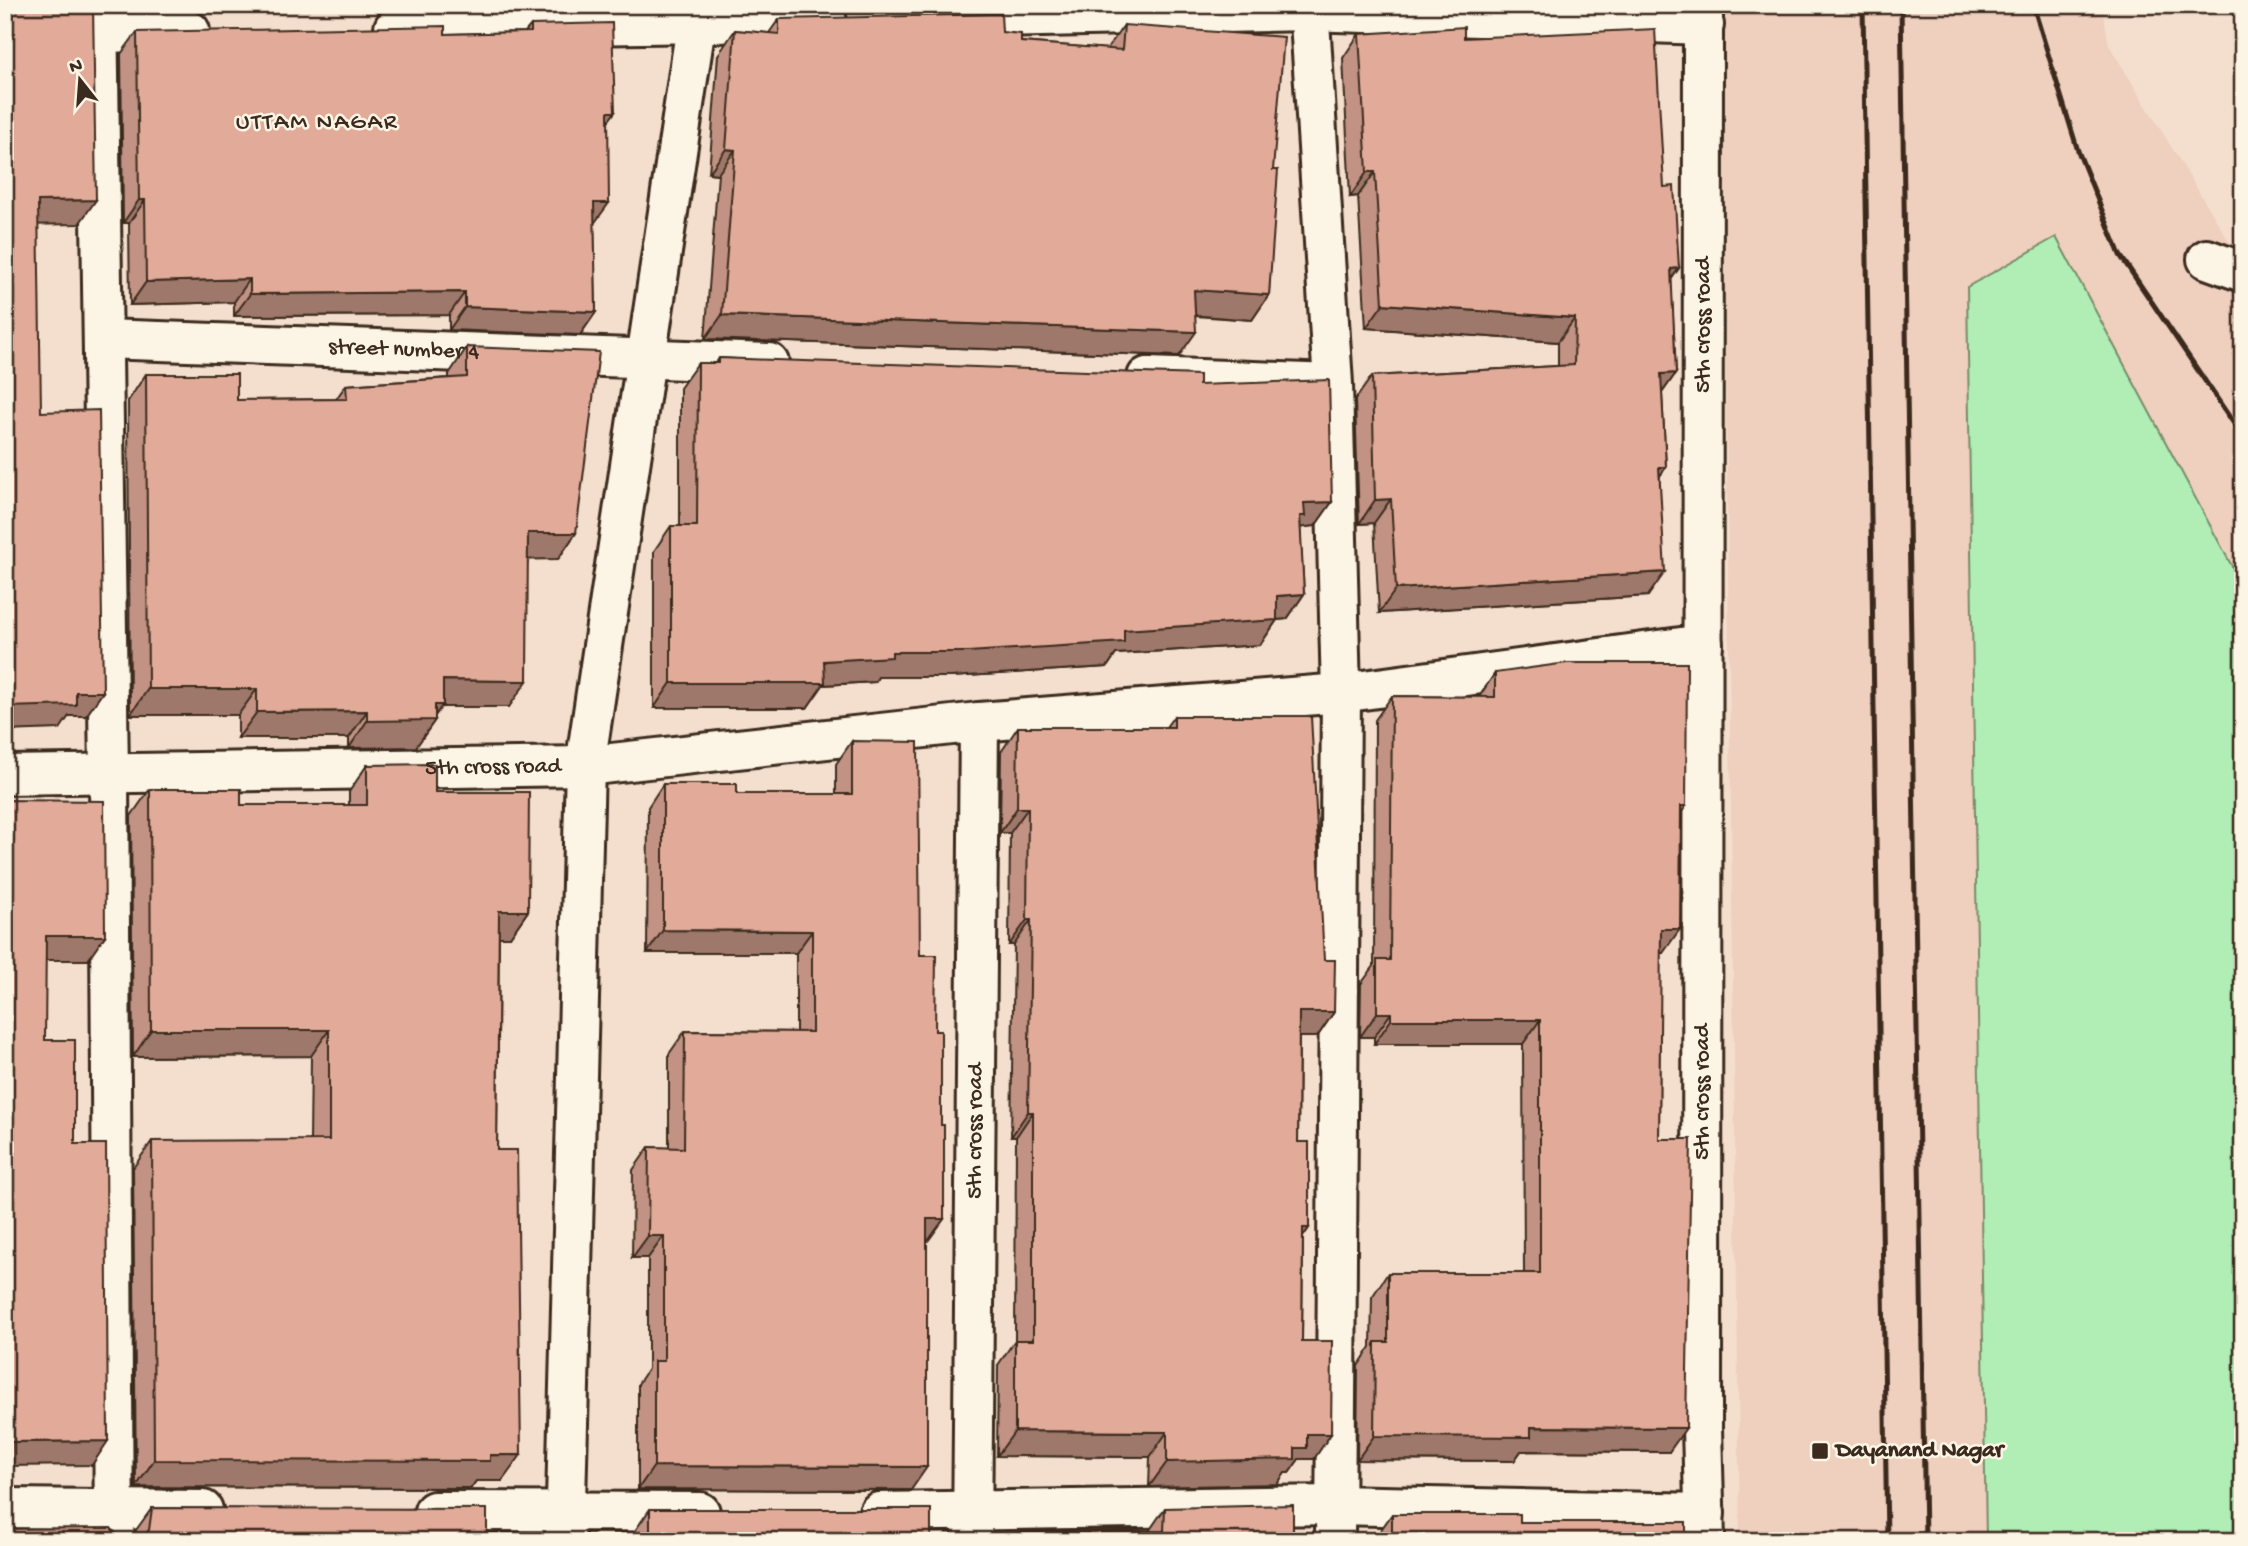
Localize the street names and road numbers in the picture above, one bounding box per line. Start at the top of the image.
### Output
street label: 5th cross road [1691,256,1718,393]
street label: street number 4 [328,334,480,366]
street label: 5th cross road [425,753,563,782]
street label: 5th cross road [1690,1023,1717,1160]
street label: 5th cross road [961,1061,990,1199]

